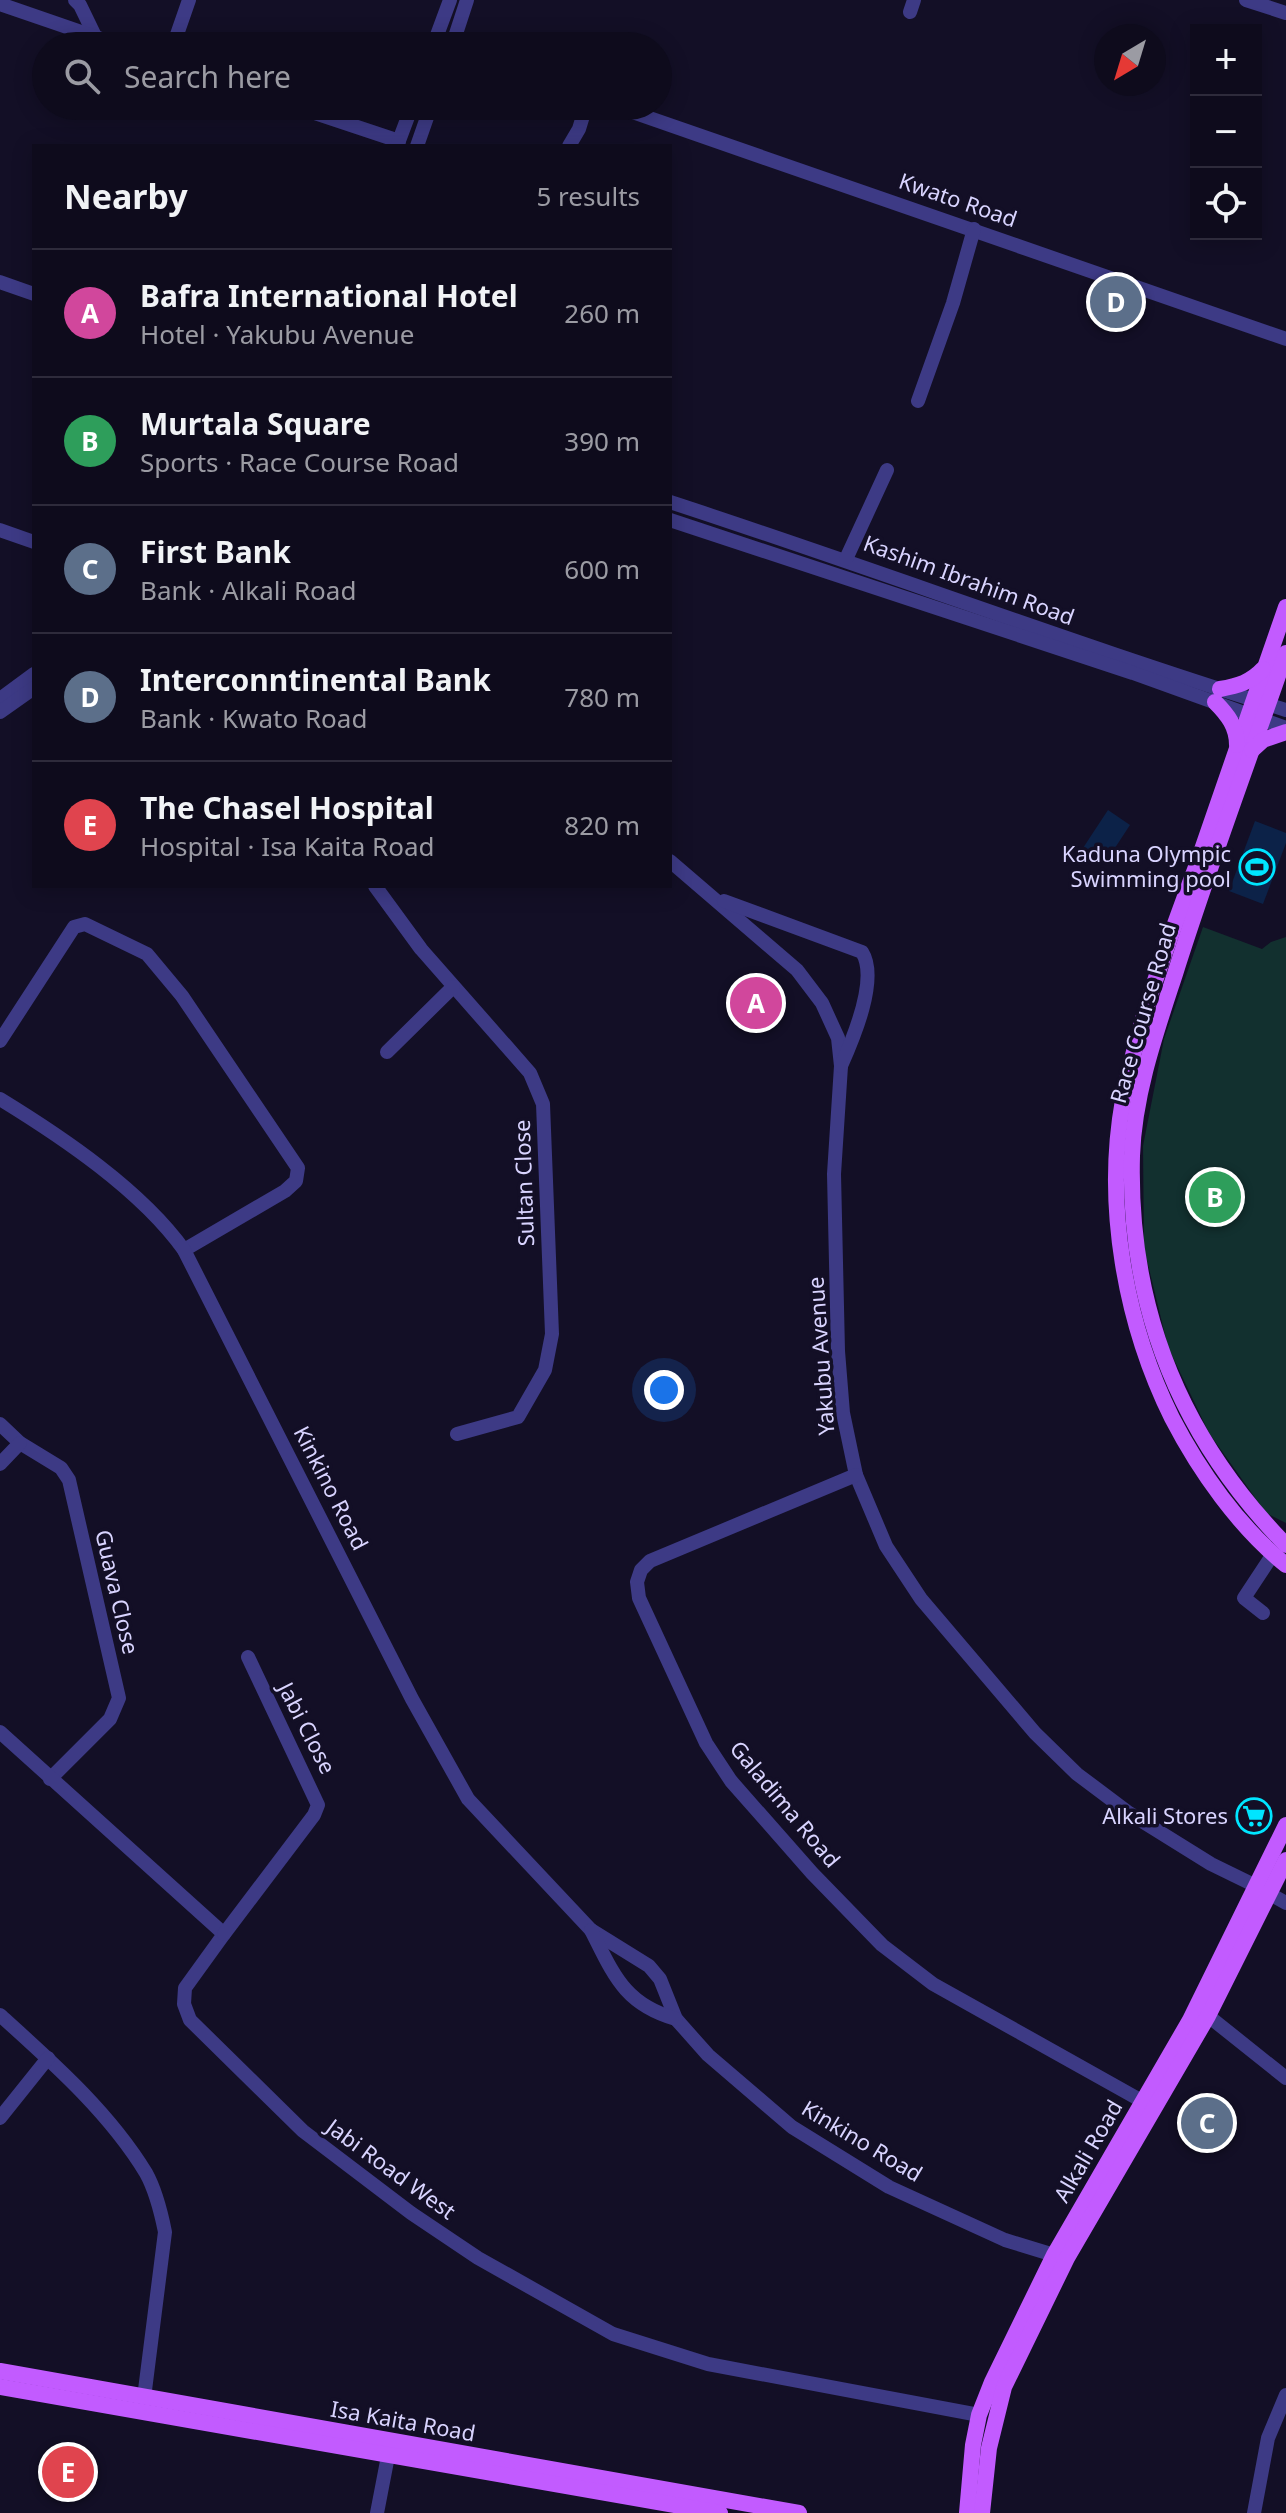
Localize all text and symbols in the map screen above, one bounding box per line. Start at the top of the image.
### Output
north arrow [1094,24,1166,96]
map controls [1190,24,1262,240]
button: + [1190,24,1262,96]
search box [32,32,672,120]
icon: search [60,54,104,98]
text: Search here [124,56,291,97]
button: − [1190,96,1262,168]
street label: Kwato Road [895,165,1021,233]
button: locate [1190,168,1262,240]
text: Nearby [64,173,188,219]
text: 5 results [536,178,640,214]
pin: D [1090,272,1142,332]
text: Bafra International Hotel [140,275,518,316]
text: A [81,295,99,331]
text: 260 m [564,295,640,331]
text: Hotel · Yakubu Avenue [140,316,414,352]
text: Murtala Square [140,403,371,444]
text: B [81,423,99,459]
text: 390 m [564,423,640,459]
text: Sports · Race Course Road [140,444,459,480]
street label: Kashim Ibrahim Road [860,527,1079,631]
text: First Bank [140,531,291,572]
text: C [82,551,98,587]
text: 600 m [564,551,640,587]
text: Bank · Alkali Road [140,572,356,608]
text: Interconntinental Bank [140,659,491,700]
text: D [80,679,100,715]
text: 780 m [564,679,640,715]
text: Bank · Kwato Road [140,700,367,736]
text: The Chasel Hospital [140,787,434,828]
text: E [83,807,97,843]
text: 820 m [564,807,640,843]
text: Hospital · Isa Kaita Road [140,828,435,864]
place label: Kaduna Olympic Swimming pool [1062,838,1231,893]
sports icon: Kaduna Olympic Swimming pool [1238,848,1276,886]
street label: Race Course Road [1102,919,1182,1106]
pin: A [730,973,782,1033]
street label: Sultan Close [506,1119,540,1247]
pin: B [1189,1167,1241,1227]
street label: Yakubu Avenue [799,1276,841,1436]
your location [644,1370,684,1410]
street label: Kinkino Road [288,1420,376,1555]
street label: Guava Close [89,1527,147,1657]
street label: Jabi Close [271,1675,344,1779]
street label: Galadima Road [724,1734,848,1873]
supermarket icon: Alkali Stores [1235,1797,1273,1835]
place label: Alkali Stores [1102,1800,1228,1830]
street label: Kinkino Road [797,2092,928,2188]
pin: C [1181,2093,1233,2153]
street label: Alkali Road [1046,2094,1129,2207]
street label: Jabi Road West [319,2110,462,2225]
street label: Isa Kaita Road [328,2393,478,2448]
pin: E [42,2442,94,2502]

